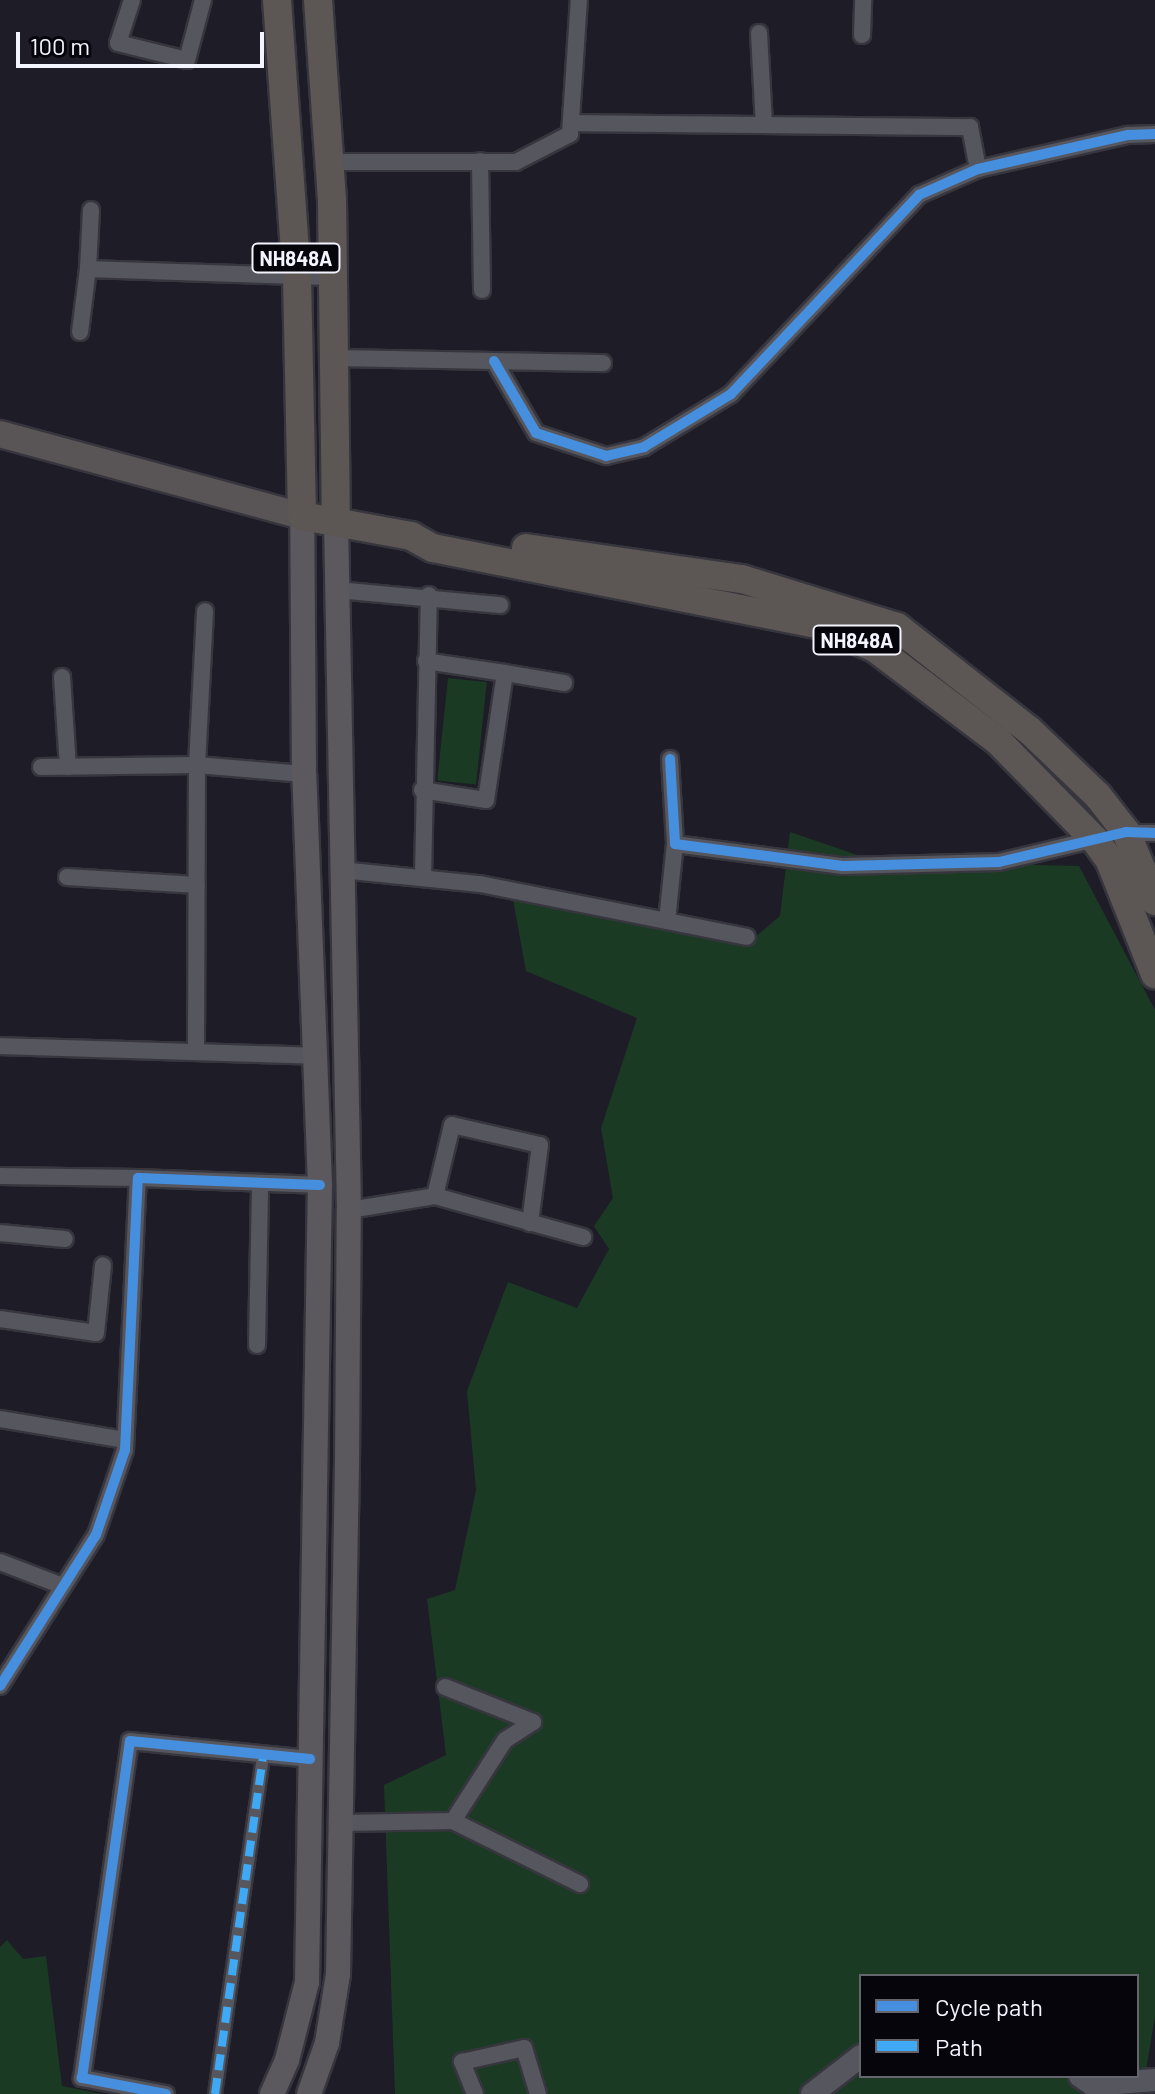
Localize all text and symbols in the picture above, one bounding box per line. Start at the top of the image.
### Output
scale bar [20,16,268,66]
text: 100 m [30,31,90,60]
road number: NH848A [250,242,342,274]
road number: NH848A [811,624,903,656]
legend [859,1974,1139,2078]
text: Cycle path [935,1992,1043,2021]
text: Path [935,2032,983,2061]

